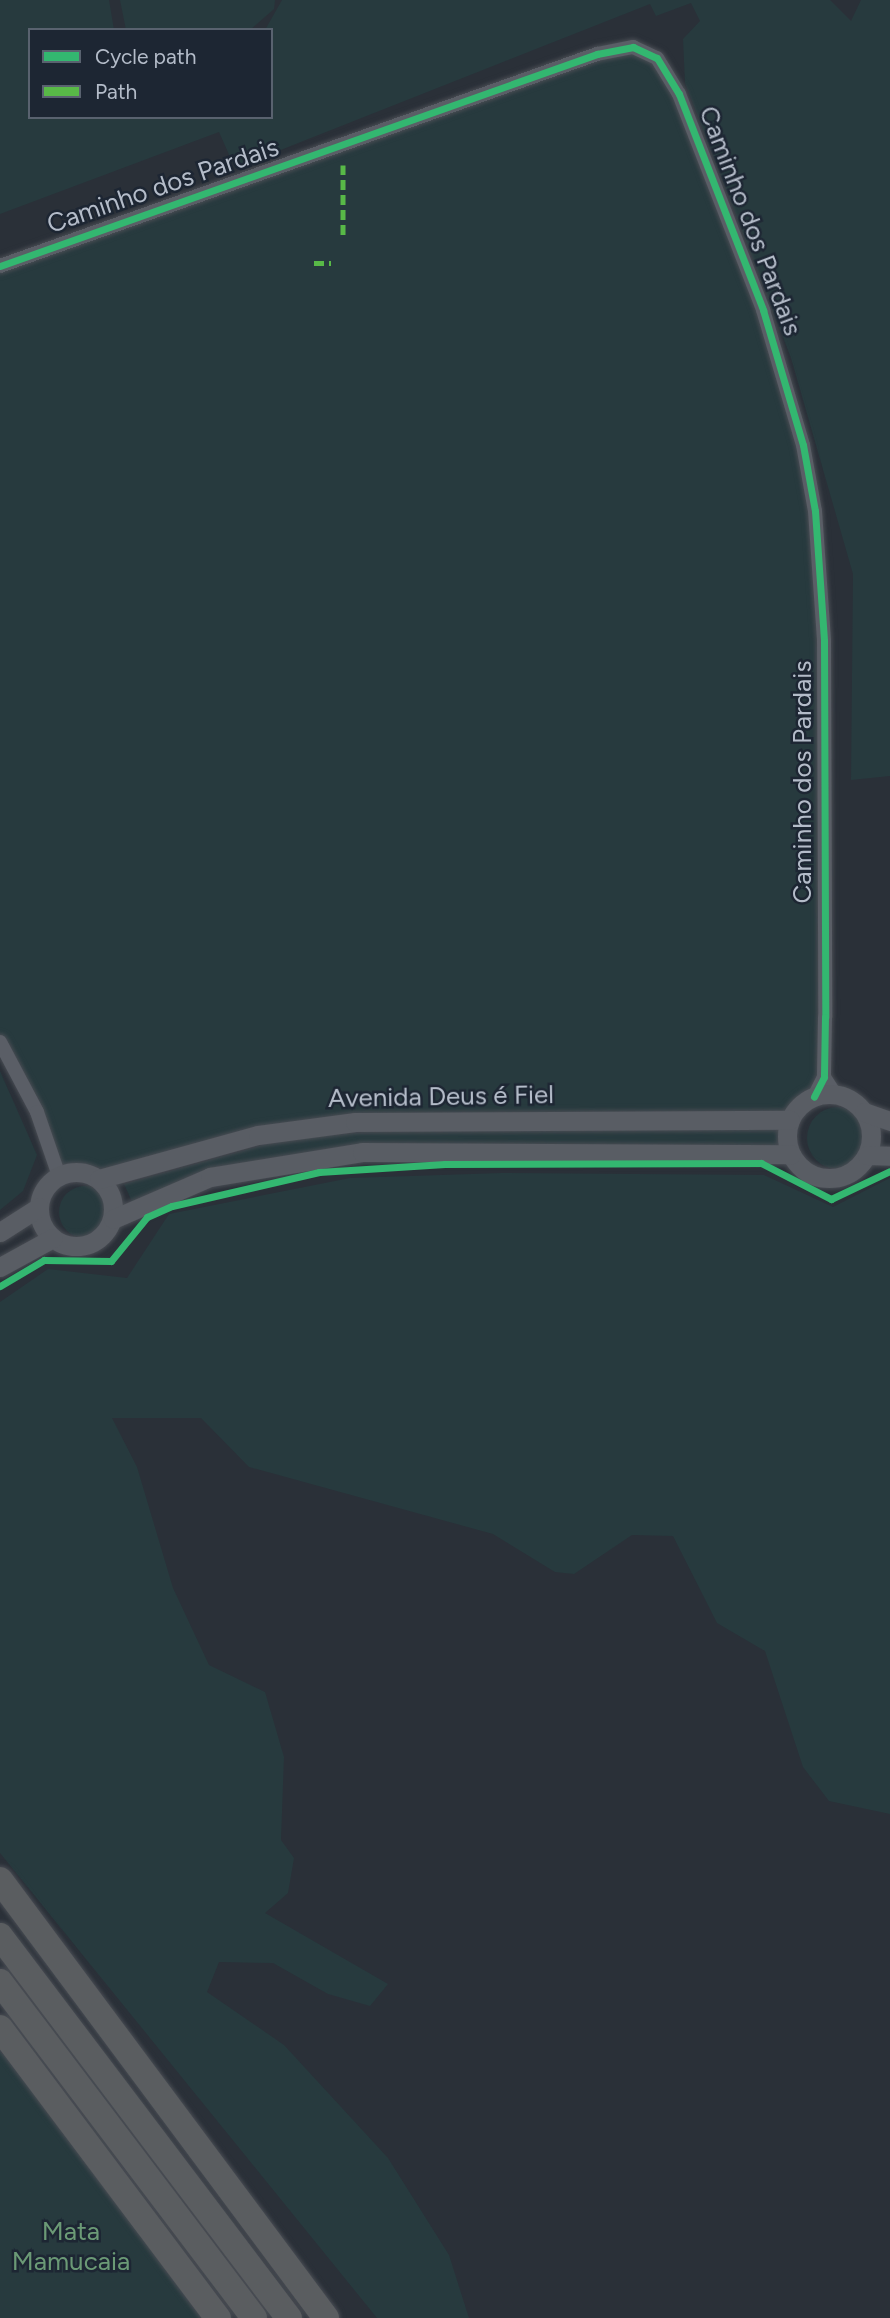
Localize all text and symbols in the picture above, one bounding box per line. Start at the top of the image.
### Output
legend [28,28,273,119]
text: Cycle path [95,44,196,69]
text: Path [95,79,137,104]
street label: Caminho dos Pardais [692,102,808,340]
street label: Caminho dos Pardais [43,132,283,240]
street label: Caminho dos Pardais [787,660,819,904]
street label: Avenida Deus é Fiel [328,1079,554,1115]
park label: Mata Mamucaia [12,2216,130,2278]

